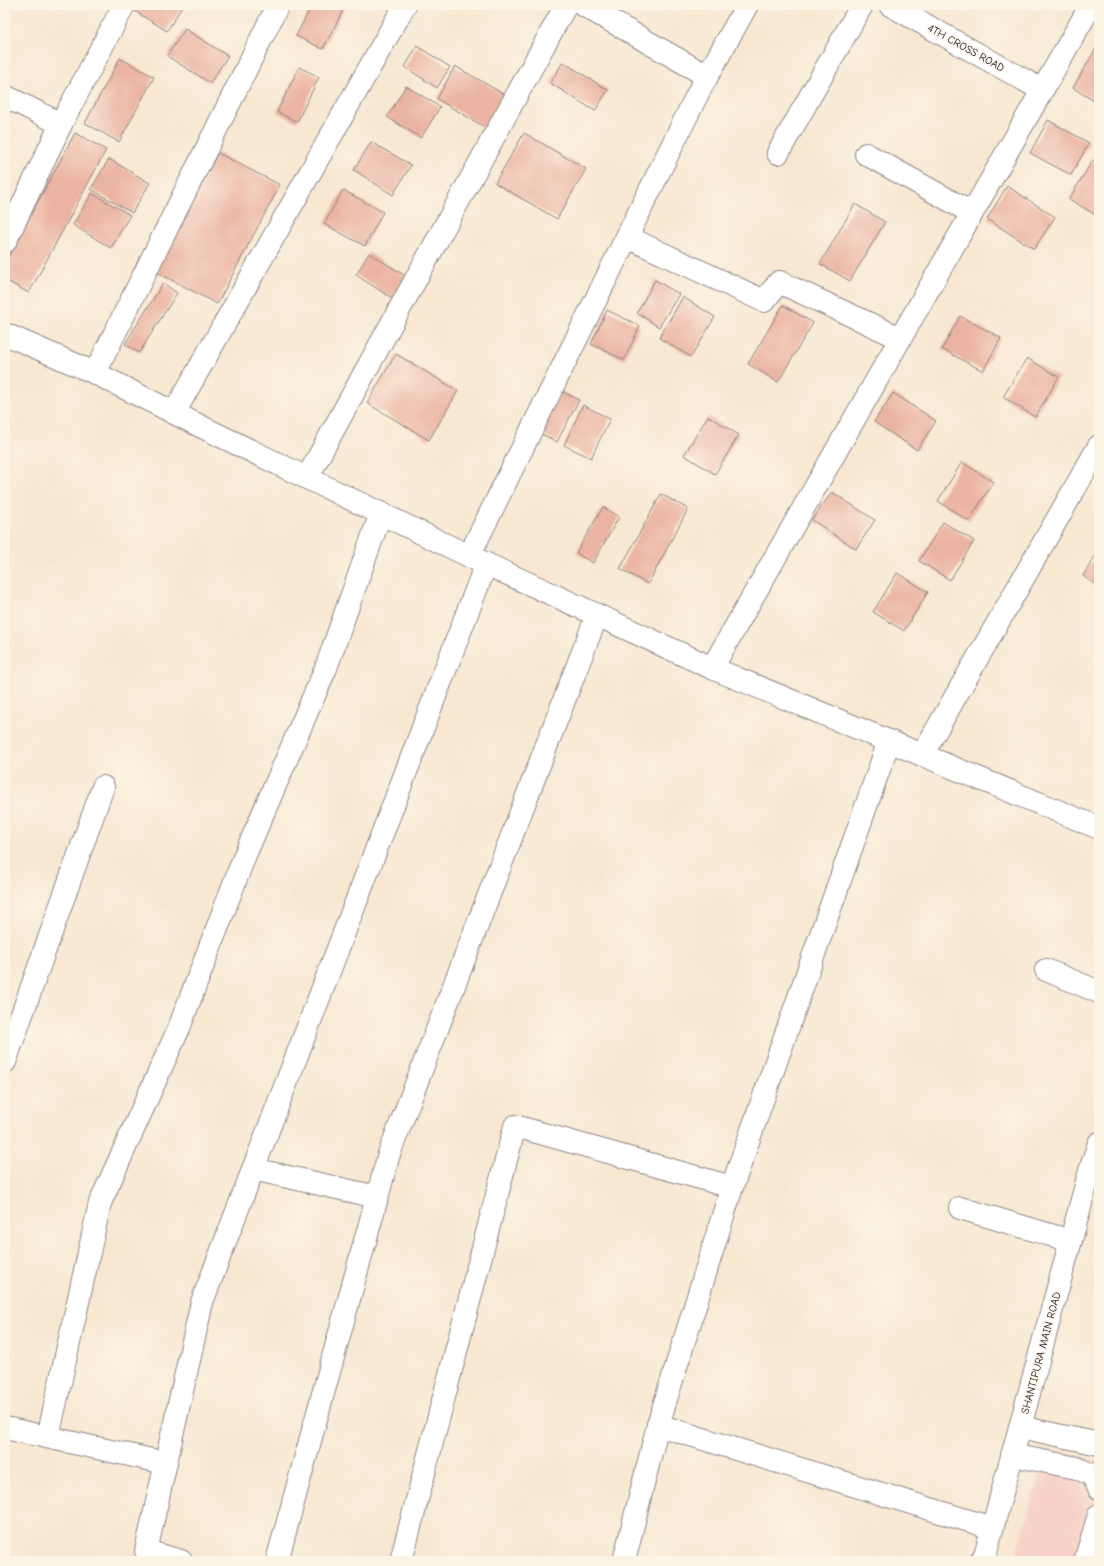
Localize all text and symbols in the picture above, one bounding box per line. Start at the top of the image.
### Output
street label: 4TH CROSS ROAD [925,22,1007,75]
street label: SHANTIPURA MAIN ROAD [1018,1290,1064,1415]

